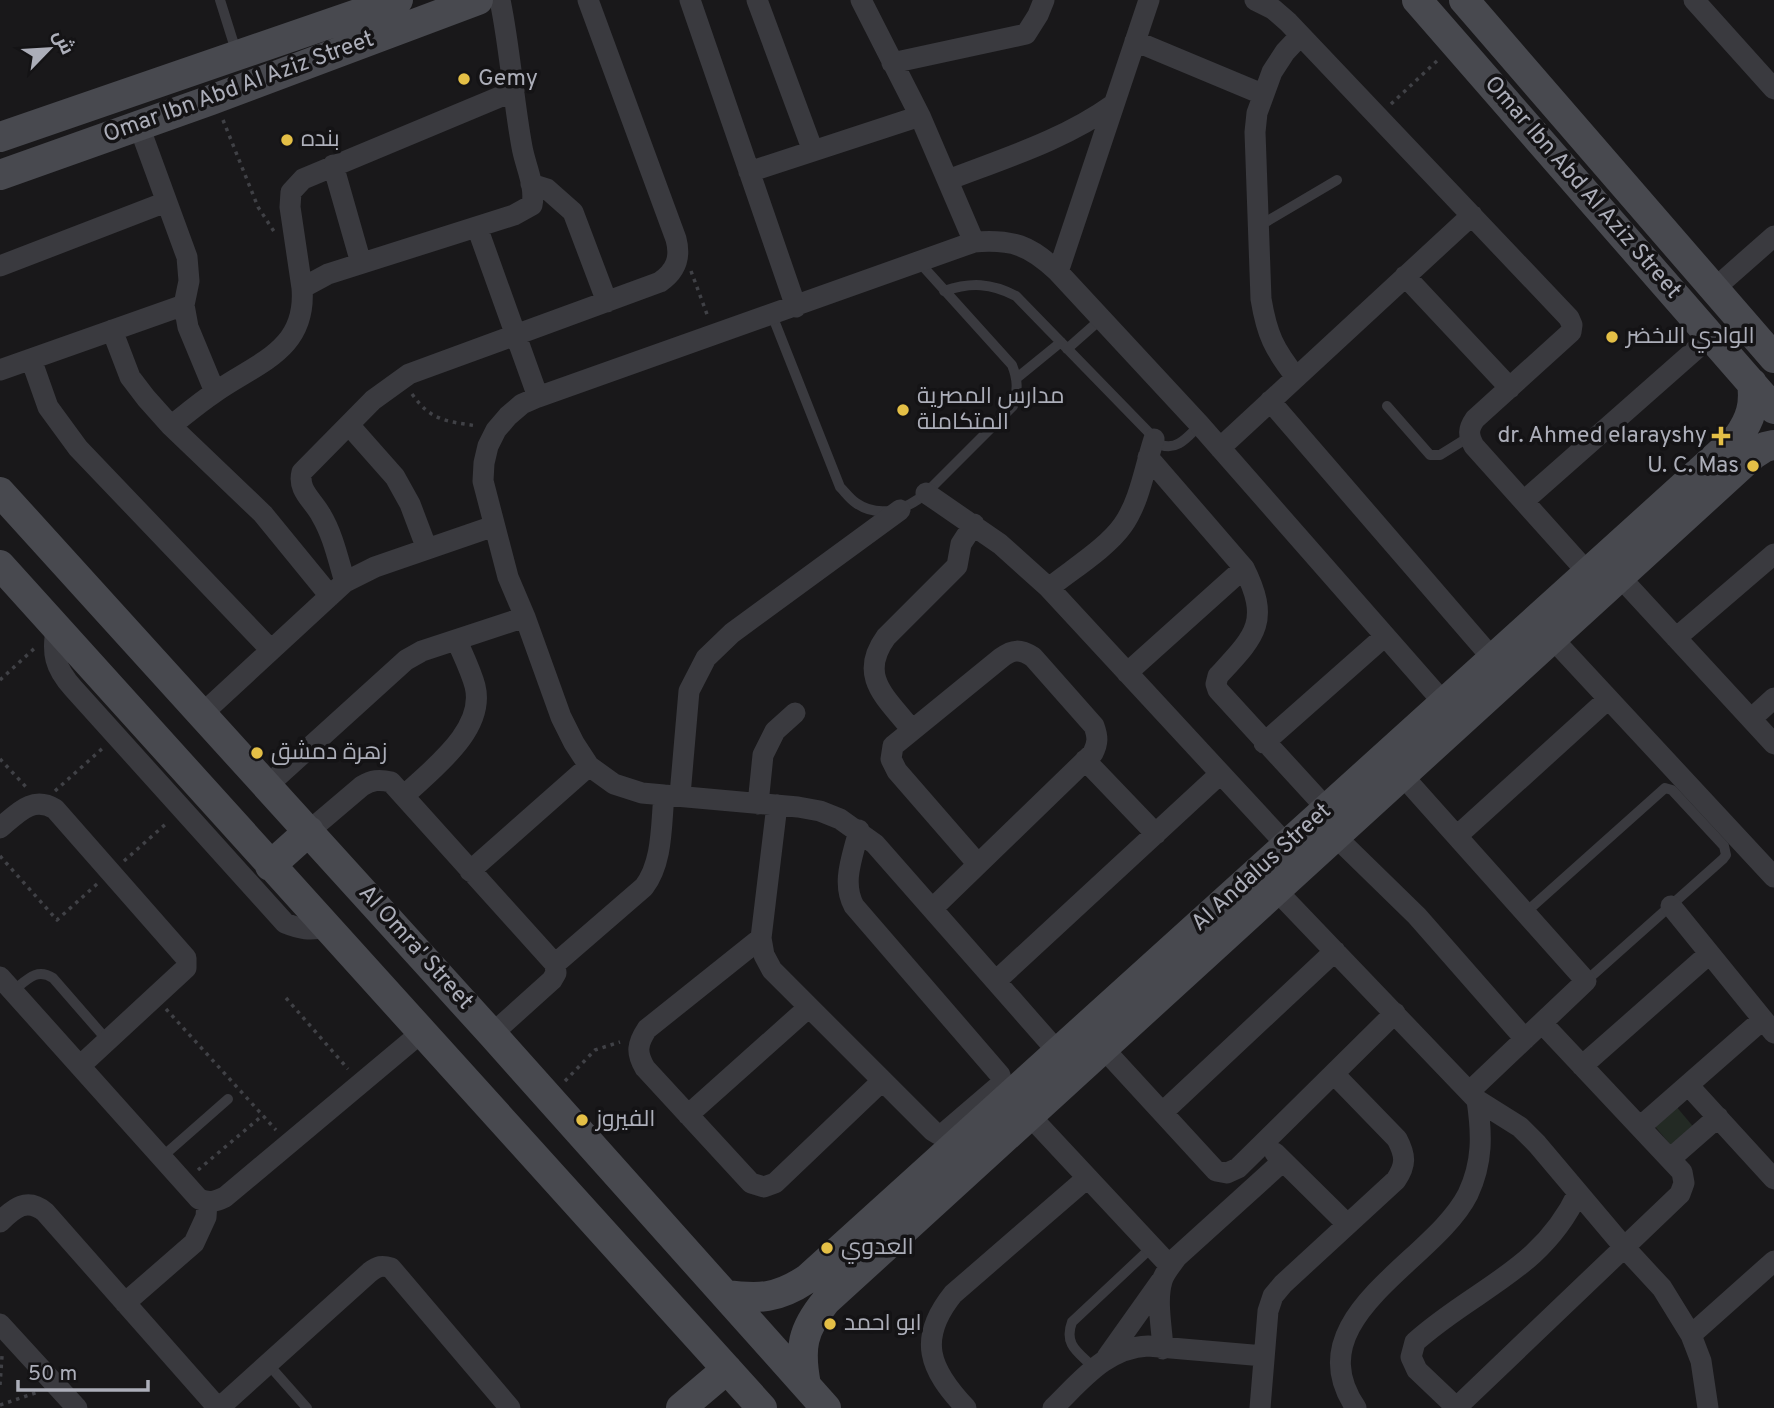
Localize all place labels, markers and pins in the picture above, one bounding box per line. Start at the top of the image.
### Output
place label: Gemy [478,65,538,94]
marker: Gemy [456,71,472,87]
place label: بنده [301,126,340,155]
marker: بنده [279,132,295,148]
place label: الوادي الاخضر [1624,323,1755,353]
marker: الوادي الاخضر [1604,329,1620,345]
place label: مدارس المصرية المتكاملة [917,383,1065,438]
marker: مدارس المصرية المتكاملة [895,402,911,418]
place label: dr. Ahmed elarayshy [1497,422,1707,451]
marker: dr. Ahmed elarayshy [1713,428,1729,444]
place label: U. C. Mas [1647,452,1739,481]
marker: U. C. Mas [1745,458,1761,474]
place label: زهرة دمشق [271,739,387,768]
marker: زهرة دمشق [249,745,265,761]
place label: الفيروز [594,1106,655,1135]
marker: الفيروز [574,1112,590,1128]
place label: العدوي [841,1234,914,1264]
marker: العدوي [819,1240,835,1256]
place label: ابو احمد [844,1310,922,1339]
marker: ابو احمد [822,1316,838,1332]

